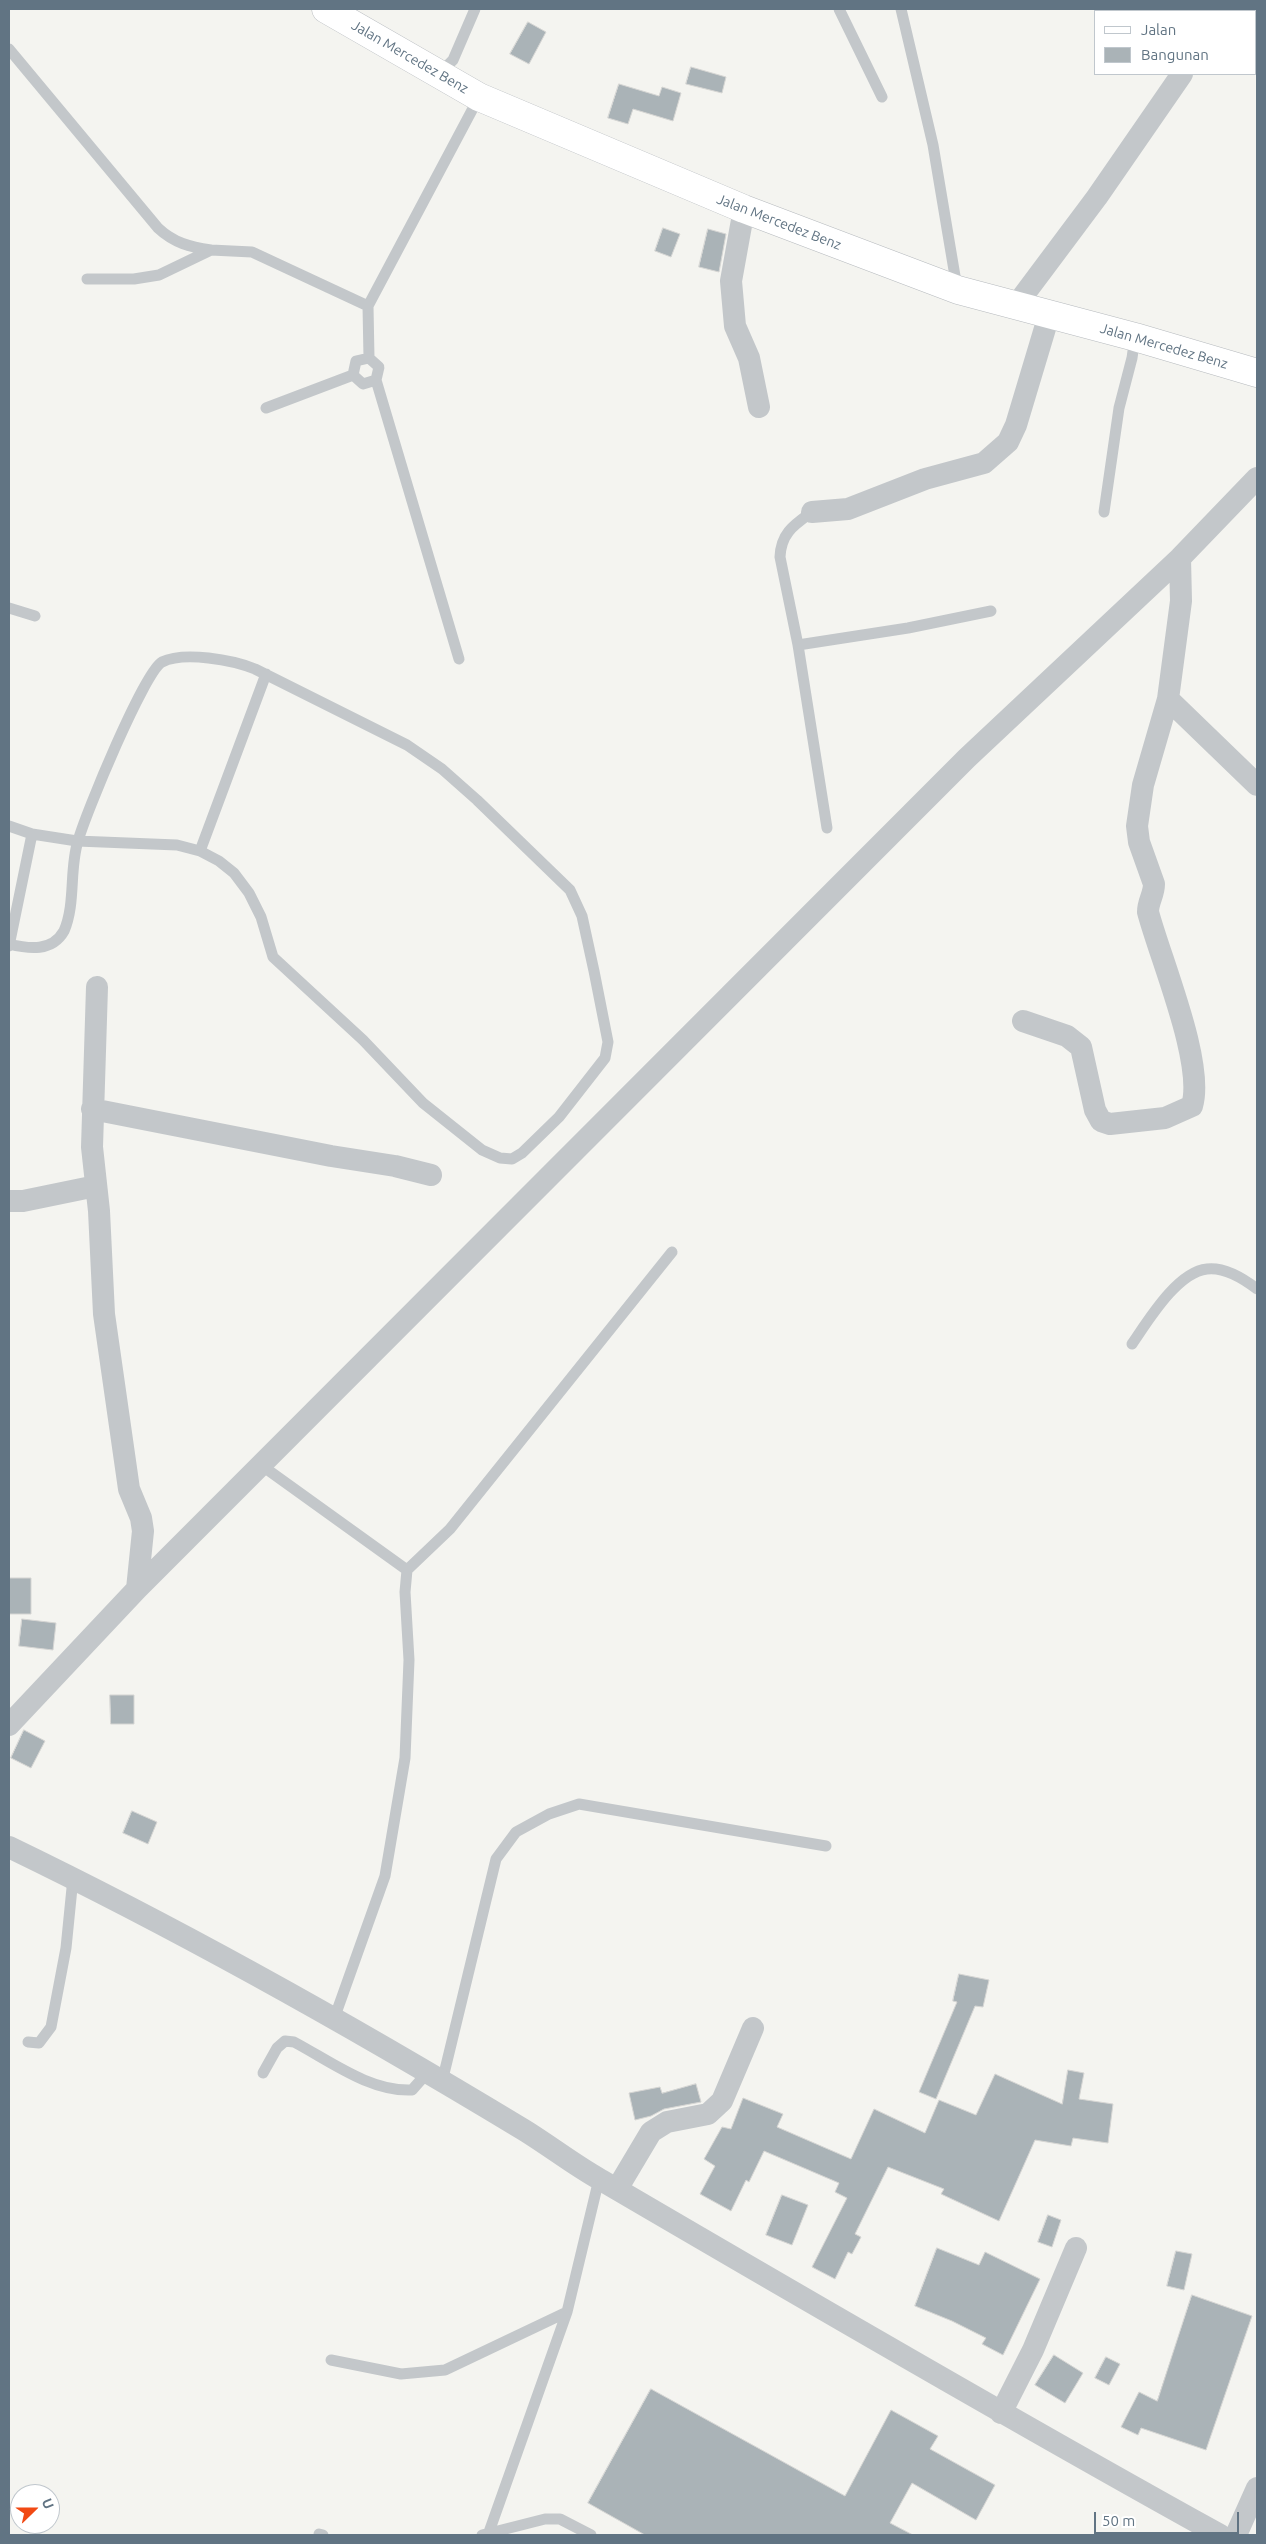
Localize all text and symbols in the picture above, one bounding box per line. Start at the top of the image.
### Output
legend [1094,10,1256,75]
street label: Jalan Mercedez Benz [349,17,471,97]
text: Jalan [1141,21,1176,38]
text: Bangunan [1141,46,1209,63]
street label: Jalan Mercedez Benz [714,190,844,254]
street label: Jalan Mercedez Benz [1098,320,1230,372]
north arrow [10,2484,60,2534]
text: U [39,2496,57,2511]
scale bar [1096,2502,1241,2534]
text: 50 m [1102,2512,1135,2529]

